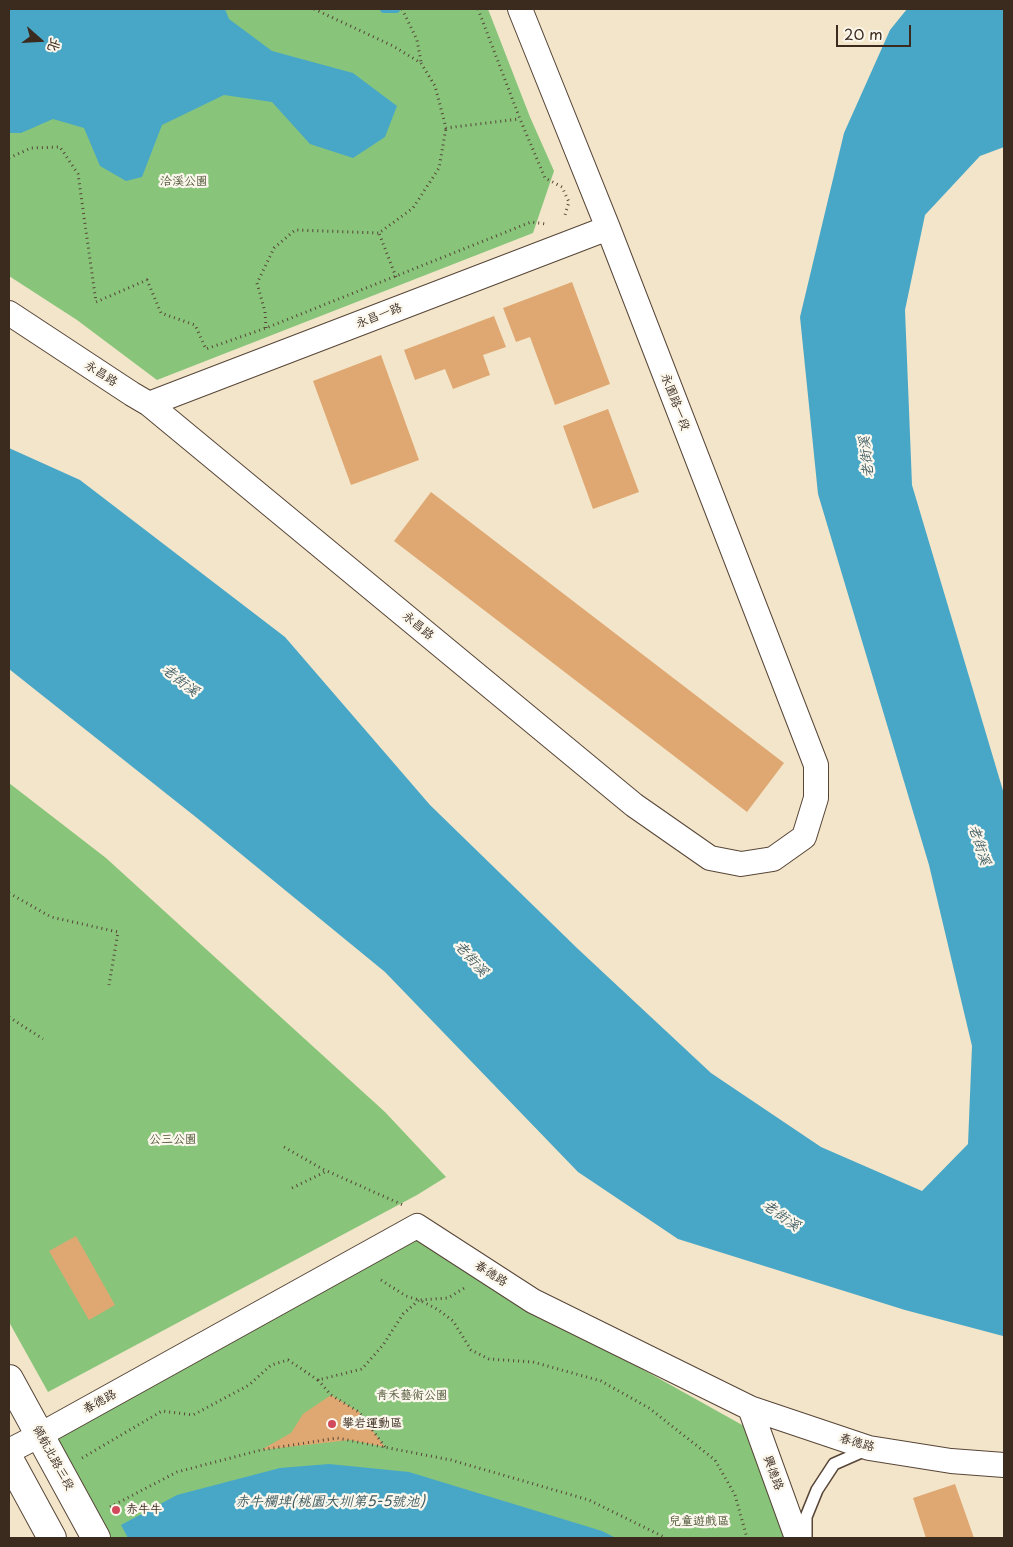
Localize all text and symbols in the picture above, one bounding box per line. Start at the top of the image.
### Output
north arrow [15,15,65,65]
scale bar [838,15,913,47]
text: 20 m [844,22,883,45]
text: 北 [42,35,67,55]
park label: 洽溪公園 [160,175,208,189]
street label: 永昌一路 [354,301,404,331]
street label: 永昌路 [82,358,120,390]
street label: 永園路一段 [658,371,692,433]
water label: 老街溪 [856,435,878,479]
street label: 永昌路 [400,609,436,643]
water label: 老街溪 [158,661,202,701]
water label: 老街溪 [965,822,993,868]
water label: 老街溪 [451,938,491,980]
park label: 公三公園 [149,1133,197,1147]
water label: 老街溪 [759,1197,803,1235]
street label: 春德路 [472,1258,510,1290]
street label: 春德路 [81,1387,119,1417]
park label: 青禾藝術公園 [376,1389,448,1403]
place label: 攀岩運動區 [342,1417,402,1431]
marker: 攀岩運動區 [326,1418,338,1430]
street label: 領航北路三段 [29,1423,77,1493]
street label: 春德路 [838,1431,876,1455]
street label: 興德路 [760,1454,786,1492]
water label: 赤牛欄埤(桃園大圳第5-5號池) [235,1494,425,1510]
place label: 赤牛牛 [126,1503,162,1517]
marker: 赤牛牛 [110,1504,122,1516]
park label: 兒童遊戲區 [669,1515,729,1529]

